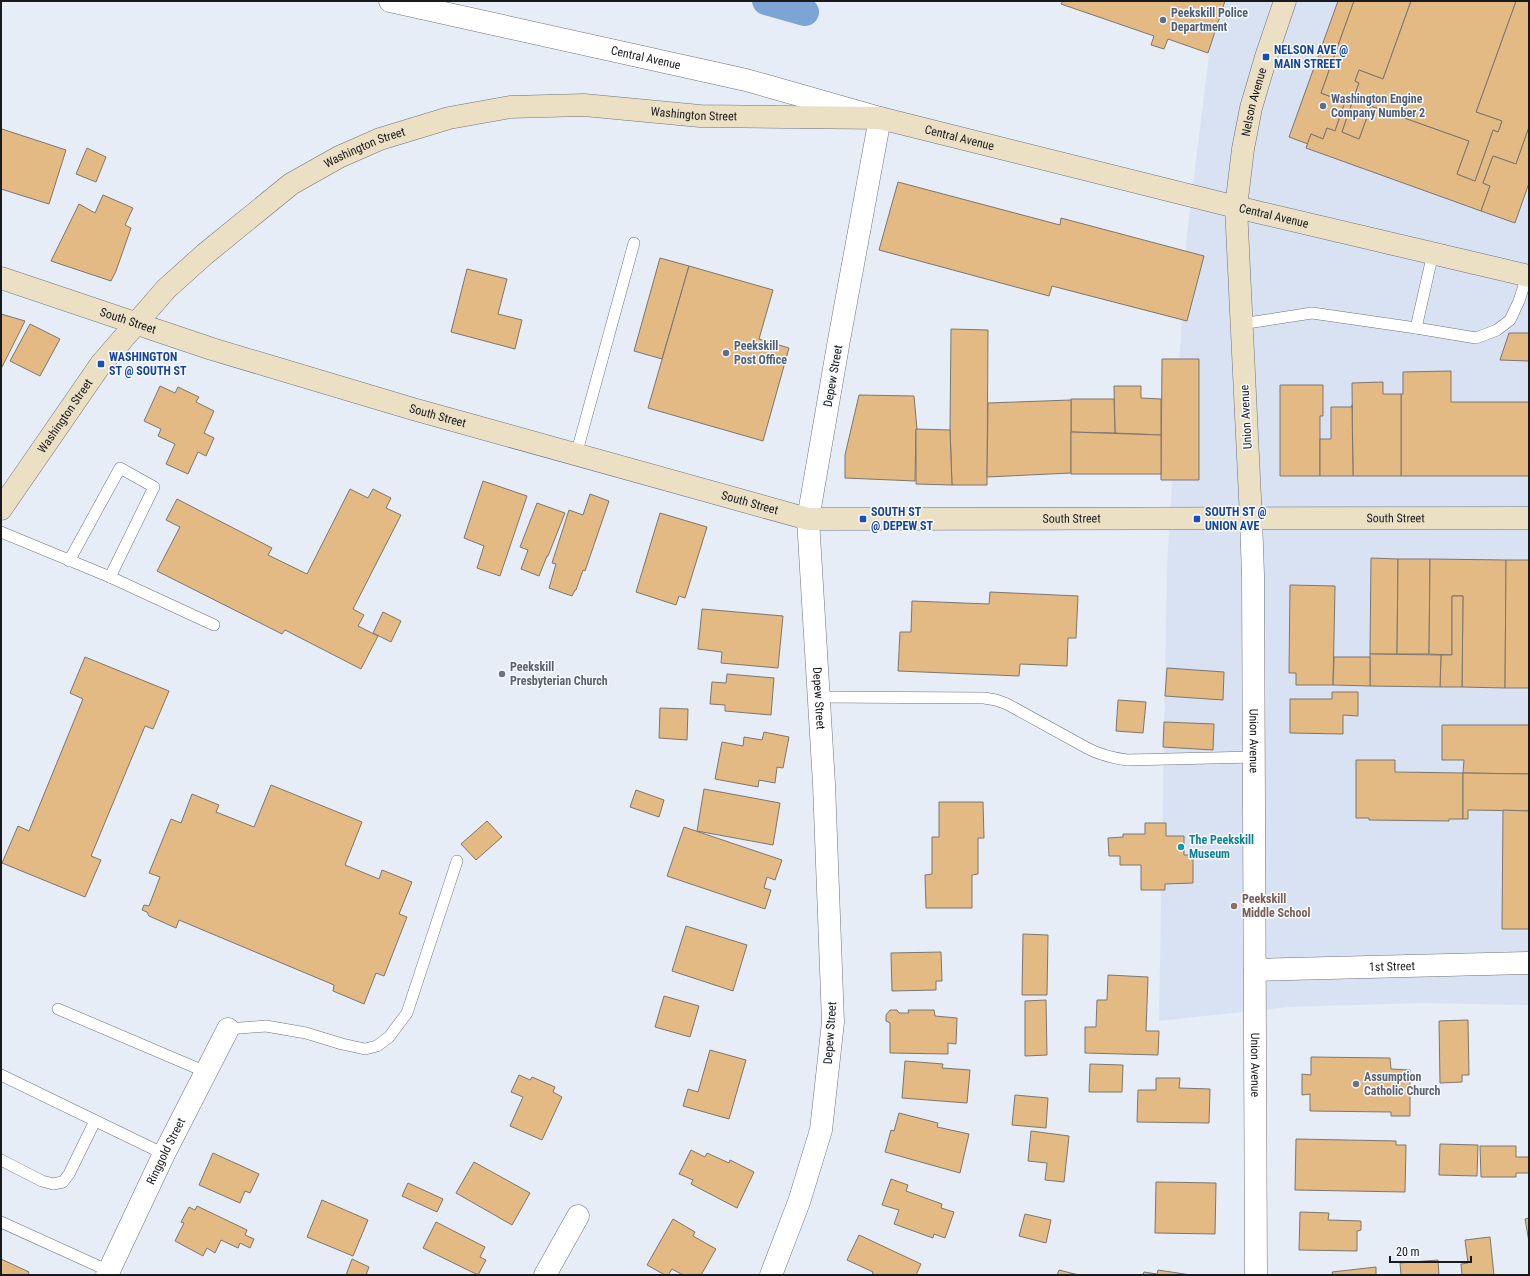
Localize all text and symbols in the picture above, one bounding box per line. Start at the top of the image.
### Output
place label: Peekskill Police Department [1171,6,1248,34]
marker: Peekskill Police Department [1158,15,1168,25]
street label: Central Avenue [610,43,682,72]
place label: NELSON AVE @ MAIN STREET [1274,43,1348,71]
marker: NELSON AVE @ MAIN STREET [1261,52,1271,62]
street label: Nelson Avenue [1239,66,1270,138]
place label: Washington Engine Company Number 2 [1331,92,1425,120]
marker: Washington Engine Company Number 2 [1318,101,1328,111]
street label: Washington Street [650,104,738,123]
street label: Central Avenue [923,122,996,153]
street label: Washington Street [322,125,407,171]
street label: Central Avenue [1238,201,1310,231]
street label: South Street [98,305,158,337]
place label: Peekskill Post Office [734,339,787,367]
street label: Depew Street [821,343,845,408]
marker: Peekskill Post Office [721,348,731,358]
place label: WASHINGTON ST @ SOUTH ST [109,350,187,378]
marker: WASHINGTON ST @ SOUTH ST [96,359,106,369]
street label: Washington Street [35,376,96,456]
street label: Union Avenue [1237,384,1255,450]
street label: South Street [408,401,468,431]
street label: South Street [720,488,780,517]
place label: SOUTH ST @ DEPEW ST [871,505,934,533]
place label: SOUTH ST @ UNION AVE [1205,505,1267,533]
street label: South Street [1366,511,1425,525]
street label: South Street [1042,512,1101,526]
marker: SOUTH ST @ DEPEW ST [858,514,868,524]
marker: SOUTH ST @ UNION AVE [1192,514,1202,524]
place label: Peekskill Presbyterian Church [510,660,608,688]
street label: Depew Street [810,667,828,730]
marker: Peekskill Presbyterian Church [497,669,507,679]
street label: Union Avenue [1247,709,1261,774]
place label: The Peekskill Museum [1189,833,1254,861]
marker: The Peekskill Museum [1176,842,1186,852]
place label: Peekskill Middle School [1242,892,1310,920]
marker: Peekskill Middle School [1229,901,1239,911]
street label: 1st Street [1369,959,1416,974]
street label: Depew Street [821,1001,839,1065]
street label: Union Avenue [1248,1033,1262,1098]
place label: Assumption Catholic Church [1364,1070,1440,1098]
marker: Assumption Catholic Church [1351,1079,1361,1089]
street label: Ringgold Street [144,1115,188,1187]
scale bar [1390,1238,1471,1264]
text: 20 m [1396,1245,1420,1259]

